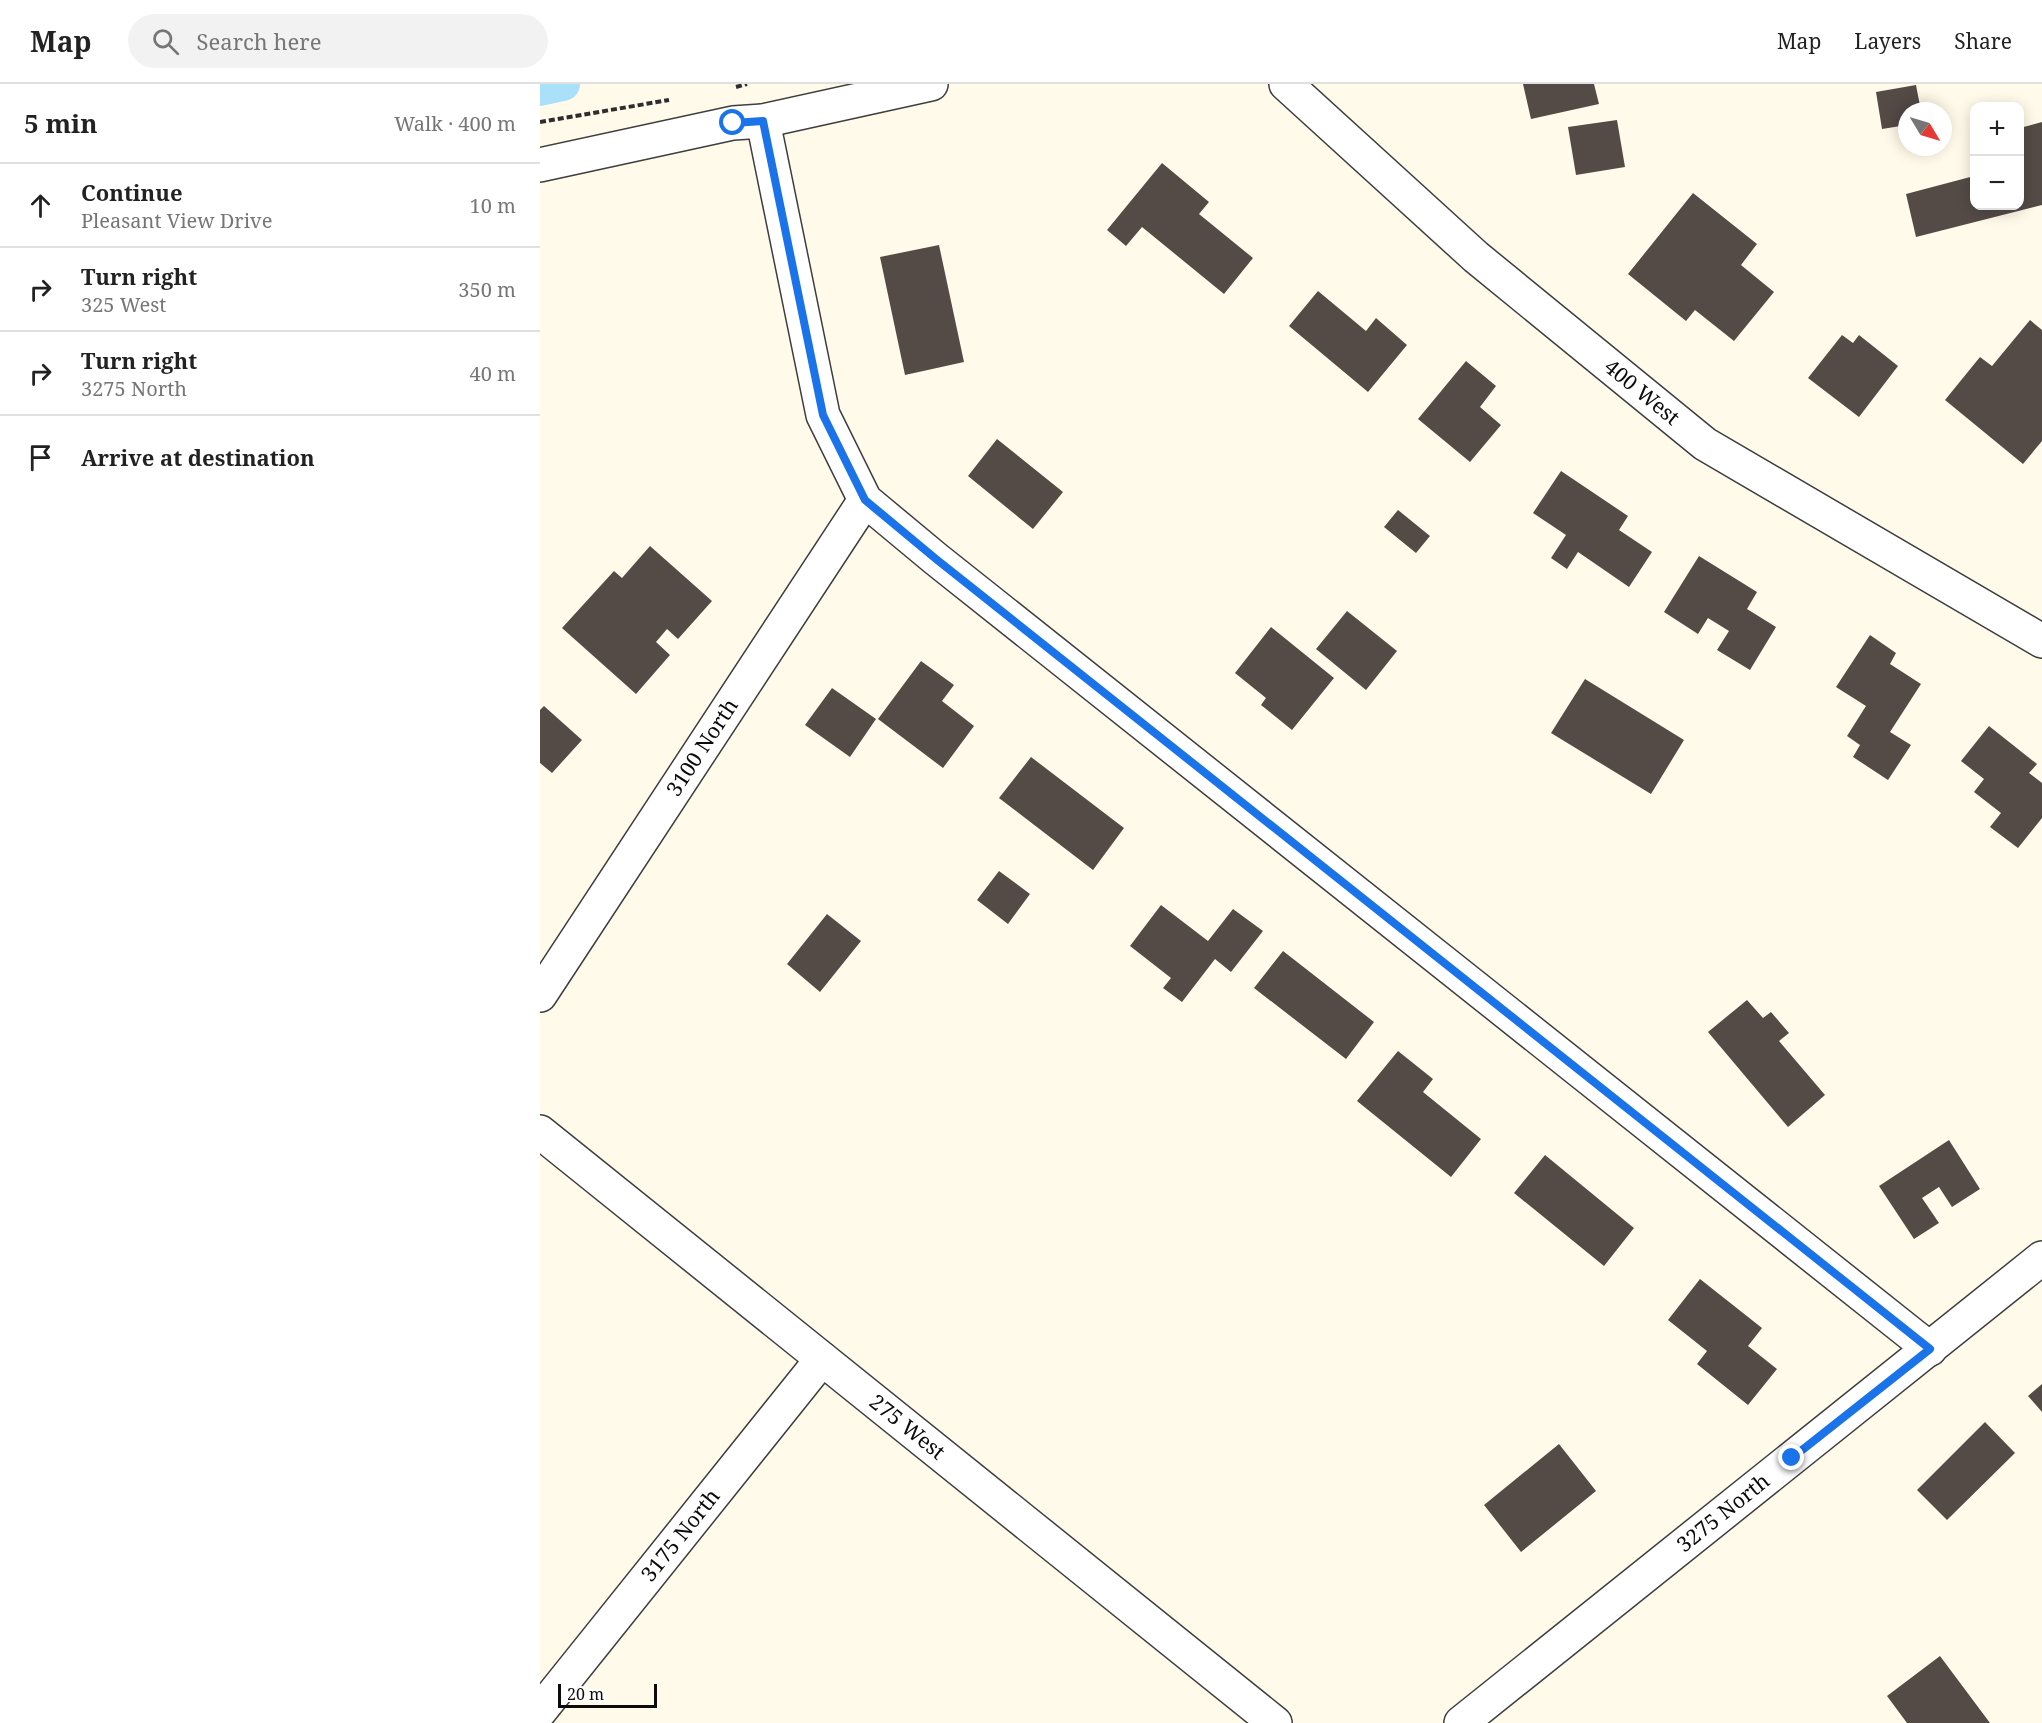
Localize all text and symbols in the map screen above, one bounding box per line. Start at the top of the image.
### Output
search box [128,14,548,68]
text: Map [30,22,92,60]
icon: search [149,25,182,58]
text: Search here [197,26,321,56]
text: Map [1777,27,1821,55]
text: Layers [1854,27,1921,55]
text: Share [1954,27,2012,55]
north arrow [1898,102,1952,156]
map controls [1970,102,2024,210]
button: + [1970,102,2024,156]
text: 5 min [24,105,98,141]
route start [719,109,745,135]
text: Walk · 400 m [394,110,516,137]
button: − [1970,156,2024,210]
text: Continue [81,177,183,207]
icon: ahead [24,189,57,222]
text: 10 m [470,192,516,219]
text: Pleasant View Drive [81,207,272,234]
text: Turn right [81,261,197,291]
icon: right [24,273,57,306]
text: 350 m [458,276,516,303]
text: 325 West [81,291,166,318]
text: Turn right [81,345,197,375]
street label: 400 West [1599,352,1686,431]
icon: right [24,357,57,390]
text: 40 m [470,360,516,387]
text: 3275 North [81,375,187,402]
icon: arrive [24,441,57,474]
text: Arrive at destination [81,442,315,472]
street label: 3100 North [659,693,744,801]
street label: 275 West [864,1387,951,1465]
route end [1778,1444,1804,1470]
street label: 3275 North [1671,1467,1775,1558]
street label: 3175 North [634,1483,726,1587]
scale bar [558,1681,657,1708]
text: 20 m [567,1683,604,1705]

